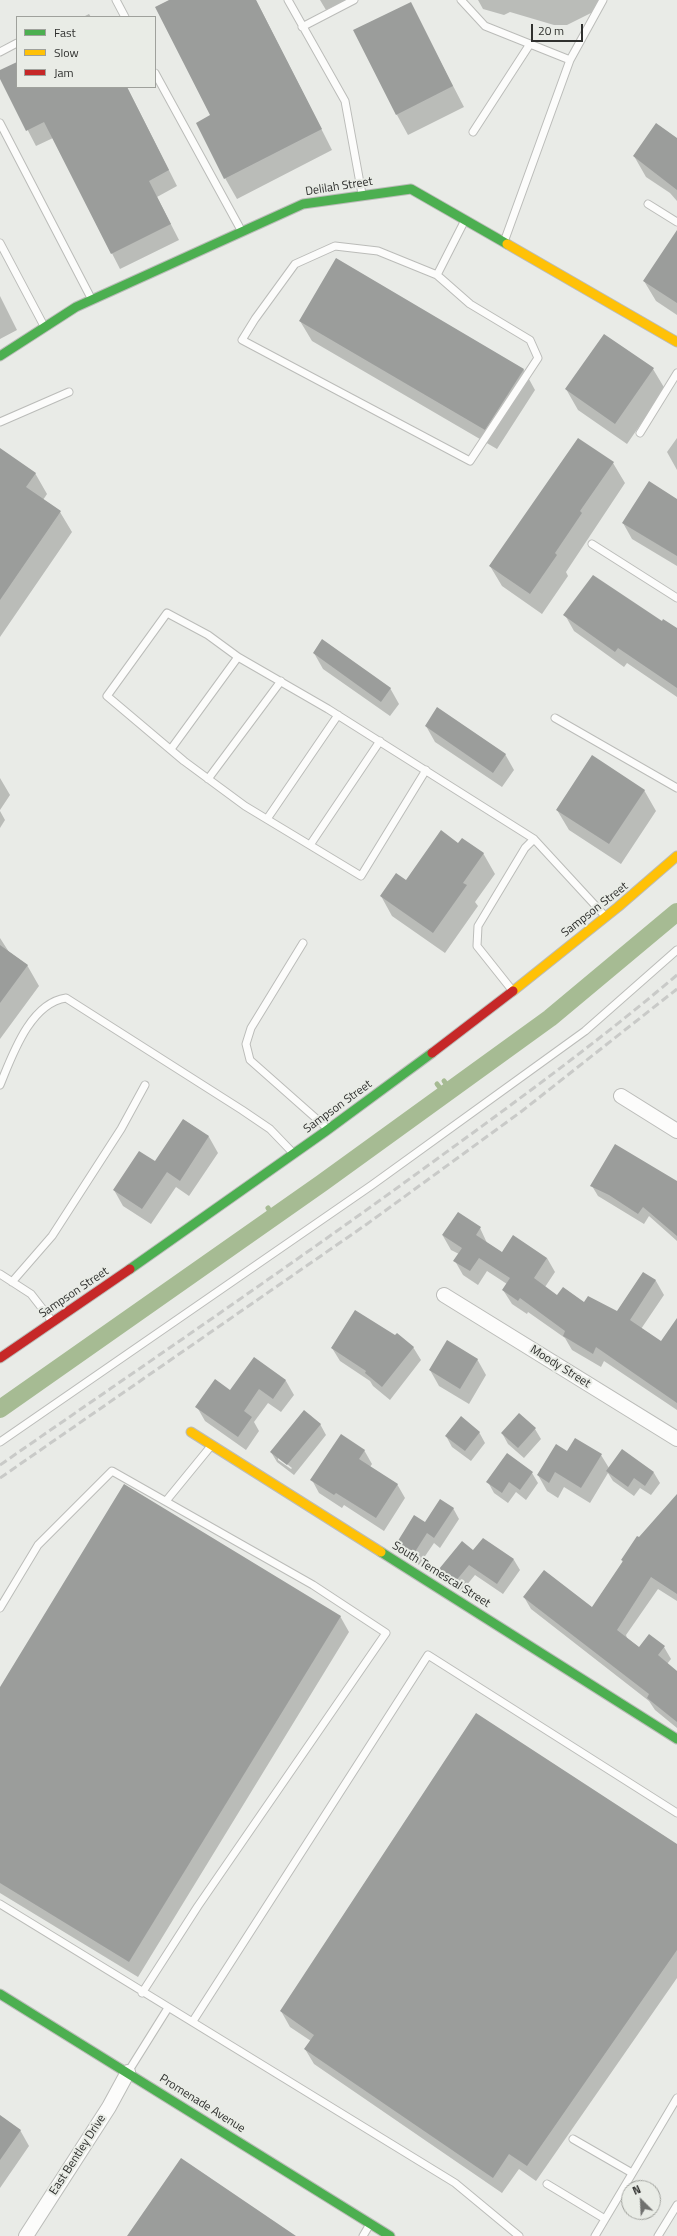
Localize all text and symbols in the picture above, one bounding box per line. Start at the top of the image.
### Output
legend [16,16,156,88]
scale bar [533,16,585,42]
text: 20 m [538,21,564,40]
text: Fast [54,23,76,42]
text: Slow [54,43,79,62]
text: Jam [54,63,74,82]
street label: Delilah Street [304,175,374,199]
street label: Sampson Street [559,879,631,941]
street label: Sampson Street [301,1077,375,1137]
street label: Sampson Street [36,1264,112,1322]
street label: Moody Street [527,1343,593,1391]
street label: South Temescal Street [389,1539,493,1611]
street label: Promenade Avenue [156,2072,248,2136]
street label: East Bentley Drive [47,2112,109,2198]
north arrow [621,2180,661,2220]
text: N [630,2181,643,2199]

